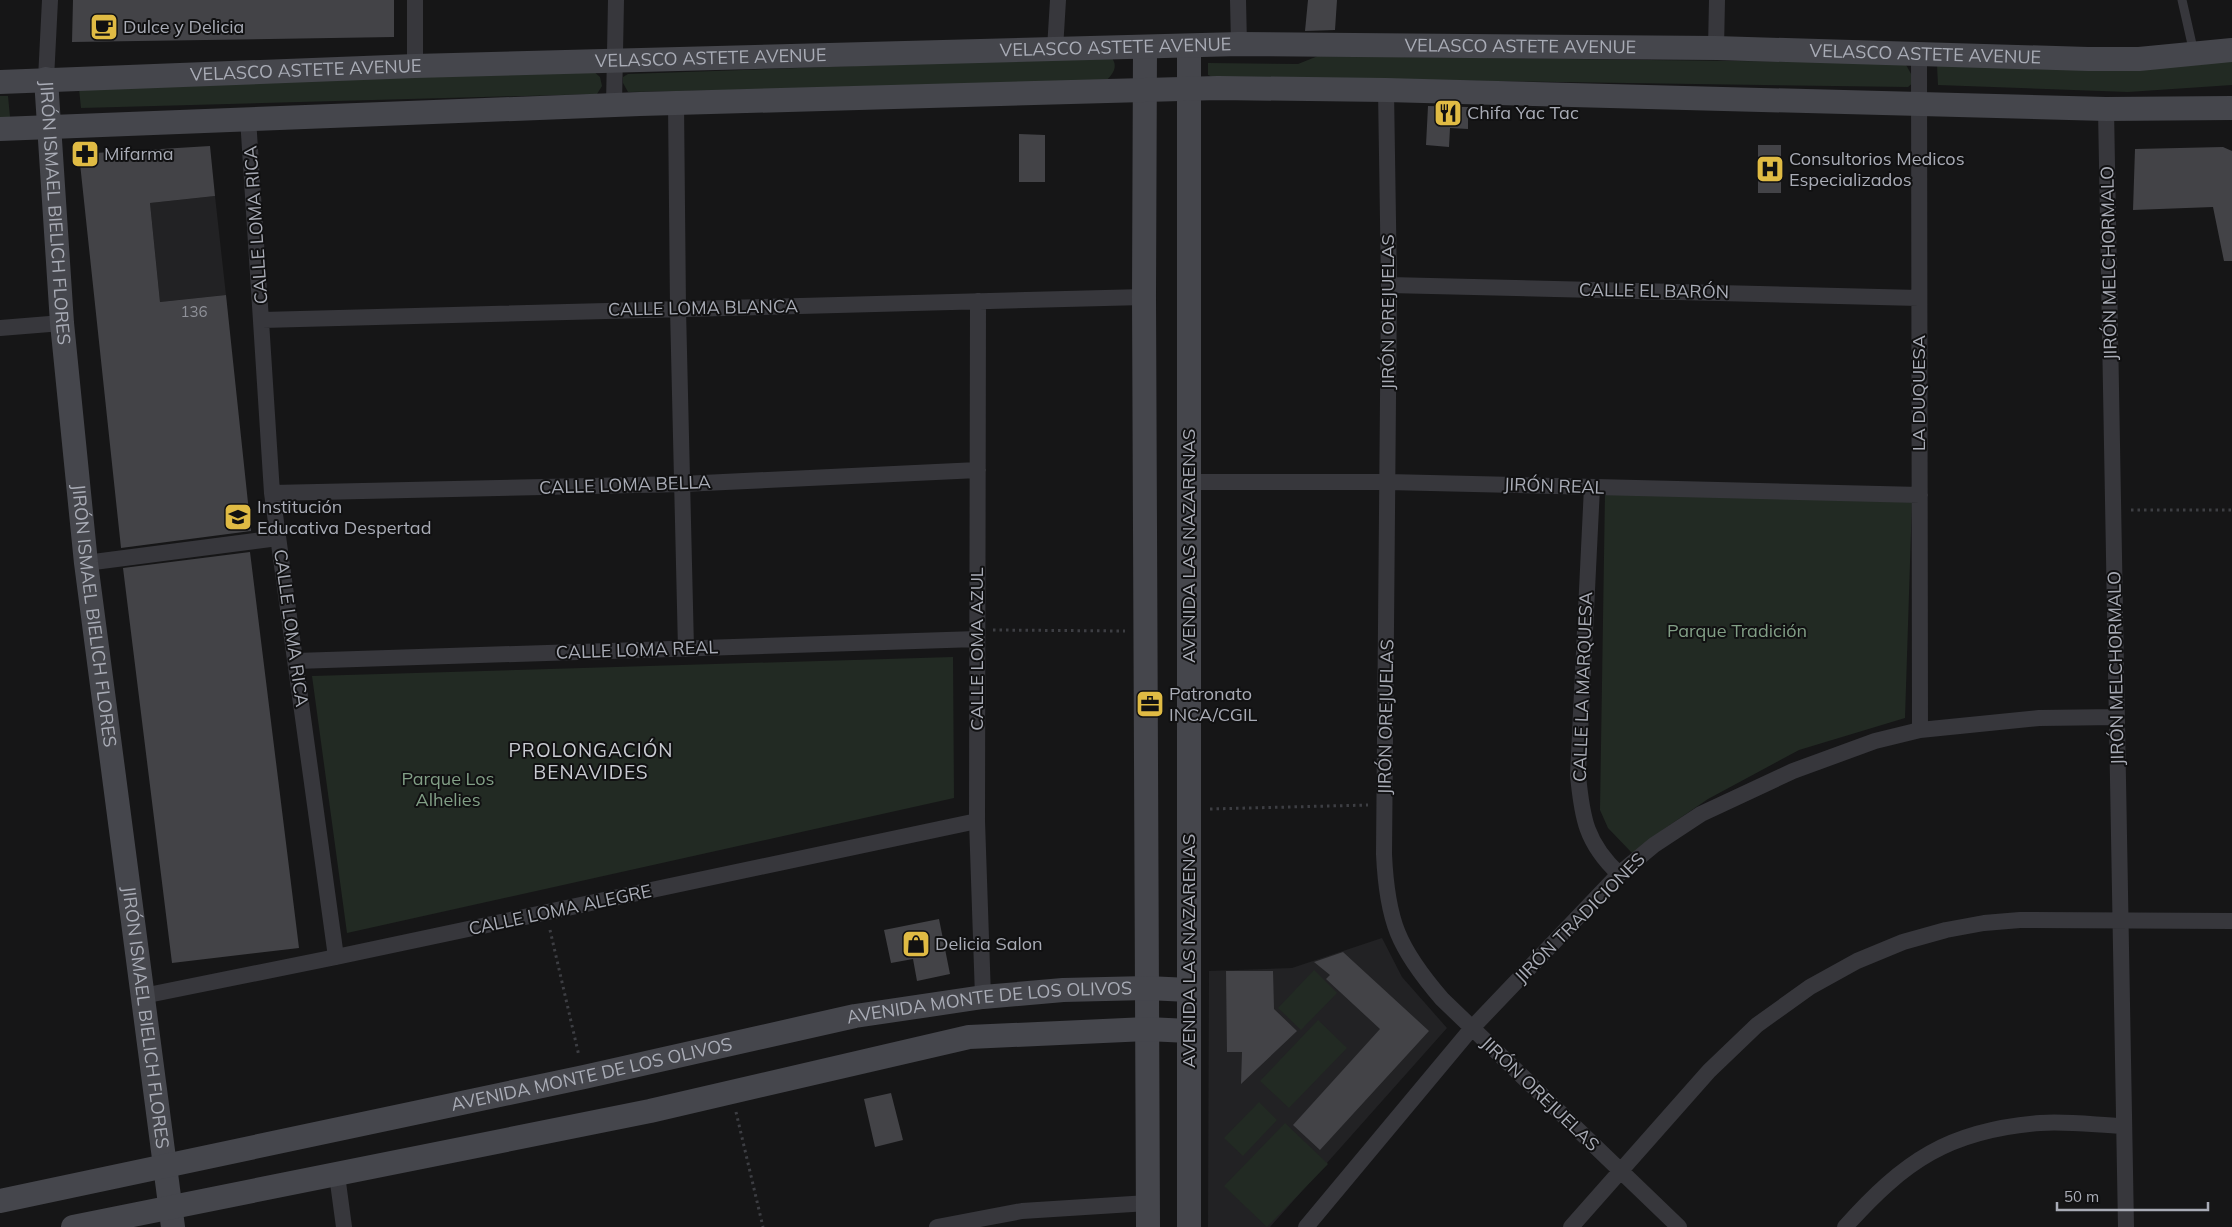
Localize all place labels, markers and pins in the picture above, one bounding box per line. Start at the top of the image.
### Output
cafe icon: Dulce y Delicia [89,12,119,42]
place label: Dulce y Delicia [123,15,244,38]
restaurant icon: Chifa Yac Tac [1433,98,1463,128]
place label: Chifa Yac Tac [1467,101,1579,124]
pharmacy icon: Mifarma [70,139,100,169]
place label: Mifarma [104,142,174,165]
place label: Consultorios Medicos Especializados [1789,147,1965,191]
hospital icon: Consultorios Medicos Especializados [1755,154,1785,184]
place label: Institución Educativa Despertad [257,495,431,539]
school or university icon: Institución Educativa Despertad [223,502,253,532]
place label: Patronato INCA/CGIL [1169,682,1258,726]
office icon: Patronato INCA/CGIL [1135,689,1165,719]
shop icon: Delicia Salon [901,929,931,959]
place label: Delicia Salon [935,932,1043,955]

